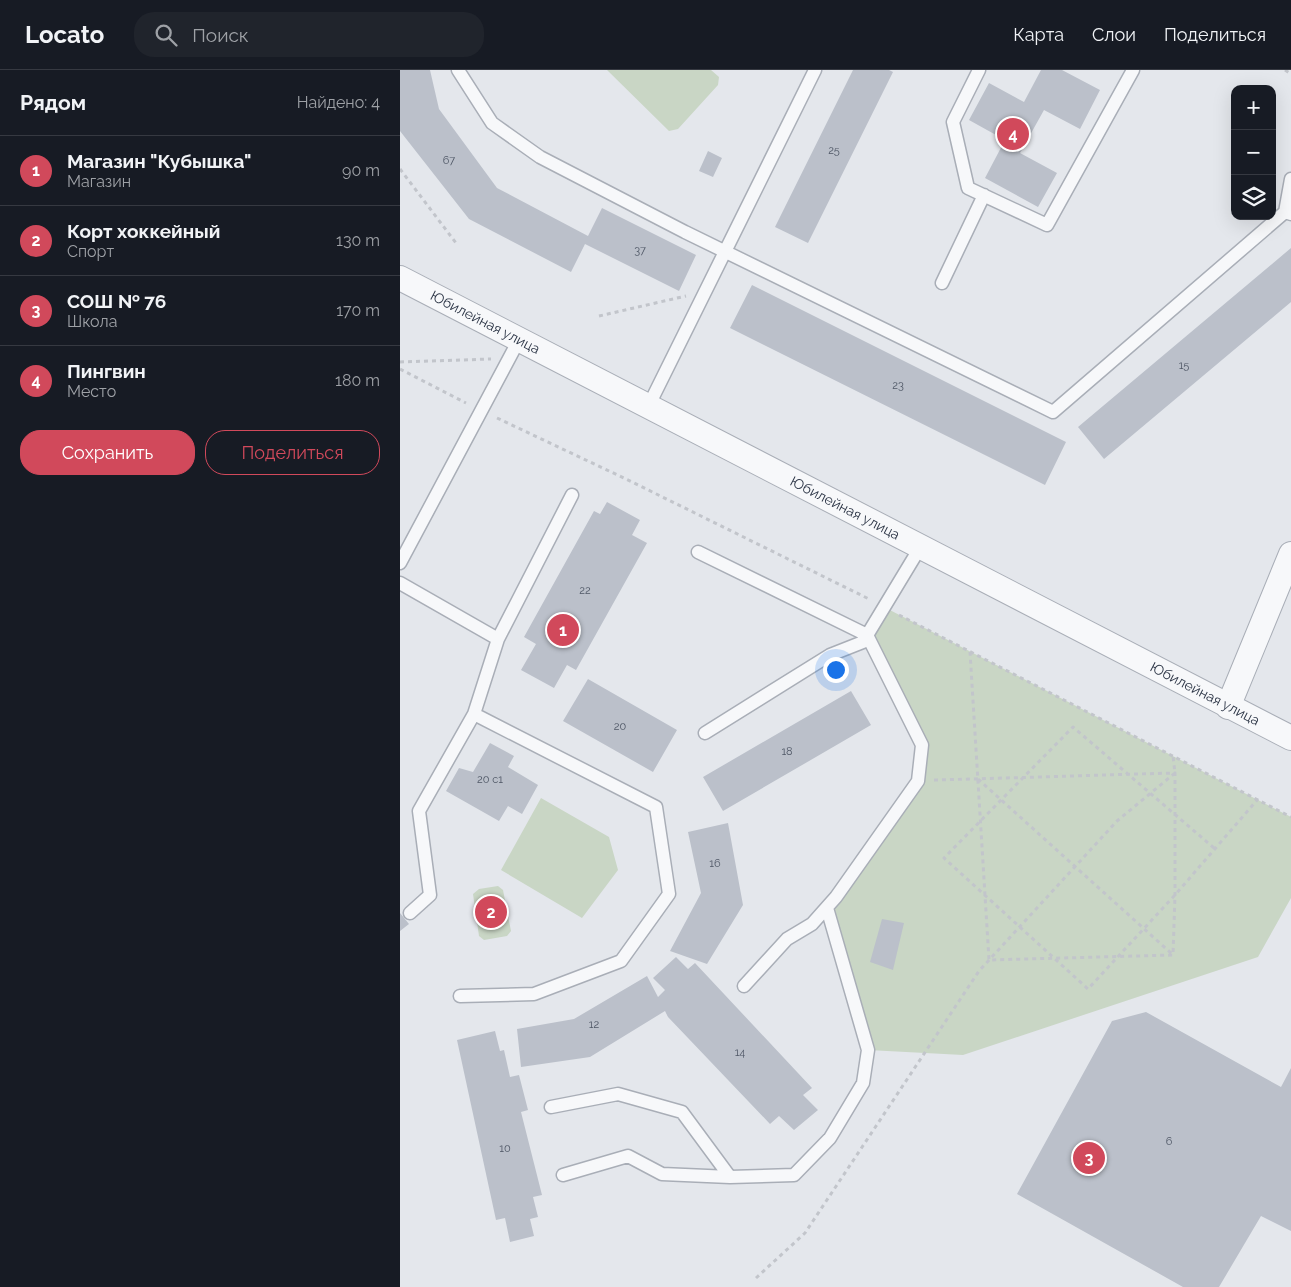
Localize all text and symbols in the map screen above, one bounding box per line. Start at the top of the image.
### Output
search box [134,12,484,57]
text: Locato [25,20,104,49]
icon: search [152,21,180,49]
text: Поиск [192,24,249,46]
text: Карта [1013,24,1064,45]
text: Слои [1092,24,1136,45]
text: Поделиться [1164,24,1266,45]
map controls [1231,85,1276,220]
button: + [1231,85,1276,130]
text: Рядом [20,90,86,115]
text: Найдено: 4 [297,93,380,112]
pin: 4 [997,115,1029,153]
button: − [1231,130,1276,175]
house number: 25 [828,144,840,157]
text: Магазин "Кубышка" [67,150,252,172]
house number: 67 [443,154,455,167]
text: 1 [32,161,40,180]
text: 90 m [342,161,380,180]
text: Магазин [67,172,131,191]
button: layers [1231,175,1276,220]
text: Корт хоккейный [67,220,220,242]
text: 2 [31,231,41,250]
text: 130 m [336,231,380,250]
text: Спорт [67,242,114,261]
house number: 37 [634,244,646,257]
street label: Юбилейная улица [428,287,543,357]
text: СОШ № 76 [67,290,166,312]
text: 3 [32,301,40,320]
text: 170 m [336,301,380,320]
text: Школа [67,312,117,331]
house number: 15 [1179,359,1189,372]
text: Пингвин [67,360,146,382]
text: 4 [31,371,41,390]
text: 180 m [335,371,380,390]
house number: 23 [892,379,904,392]
text: Место [67,382,116,401]
button: Сохранить [20,430,195,475]
button: Поделиться [205,430,380,475]
street label: Юбилейная улица [788,473,903,543]
house number: 22 [579,584,591,597]
pin: 1 [547,611,579,649]
your location [823,657,849,683]
street label: Юбилейная улица [1148,659,1262,728]
house number: 20 [614,720,626,733]
house number: 18 [781,745,793,758]
house number: 20 с1 [477,773,503,786]
house number: 16 [709,857,721,870]
pin: 2 [475,893,507,931]
house number: 12 [589,1018,599,1031]
house number: 14 [735,1046,745,1059]
house number: 6 [1166,1135,1173,1148]
pin: 3 [1073,1139,1105,1177]
house number: 10 [499,1142,511,1155]

